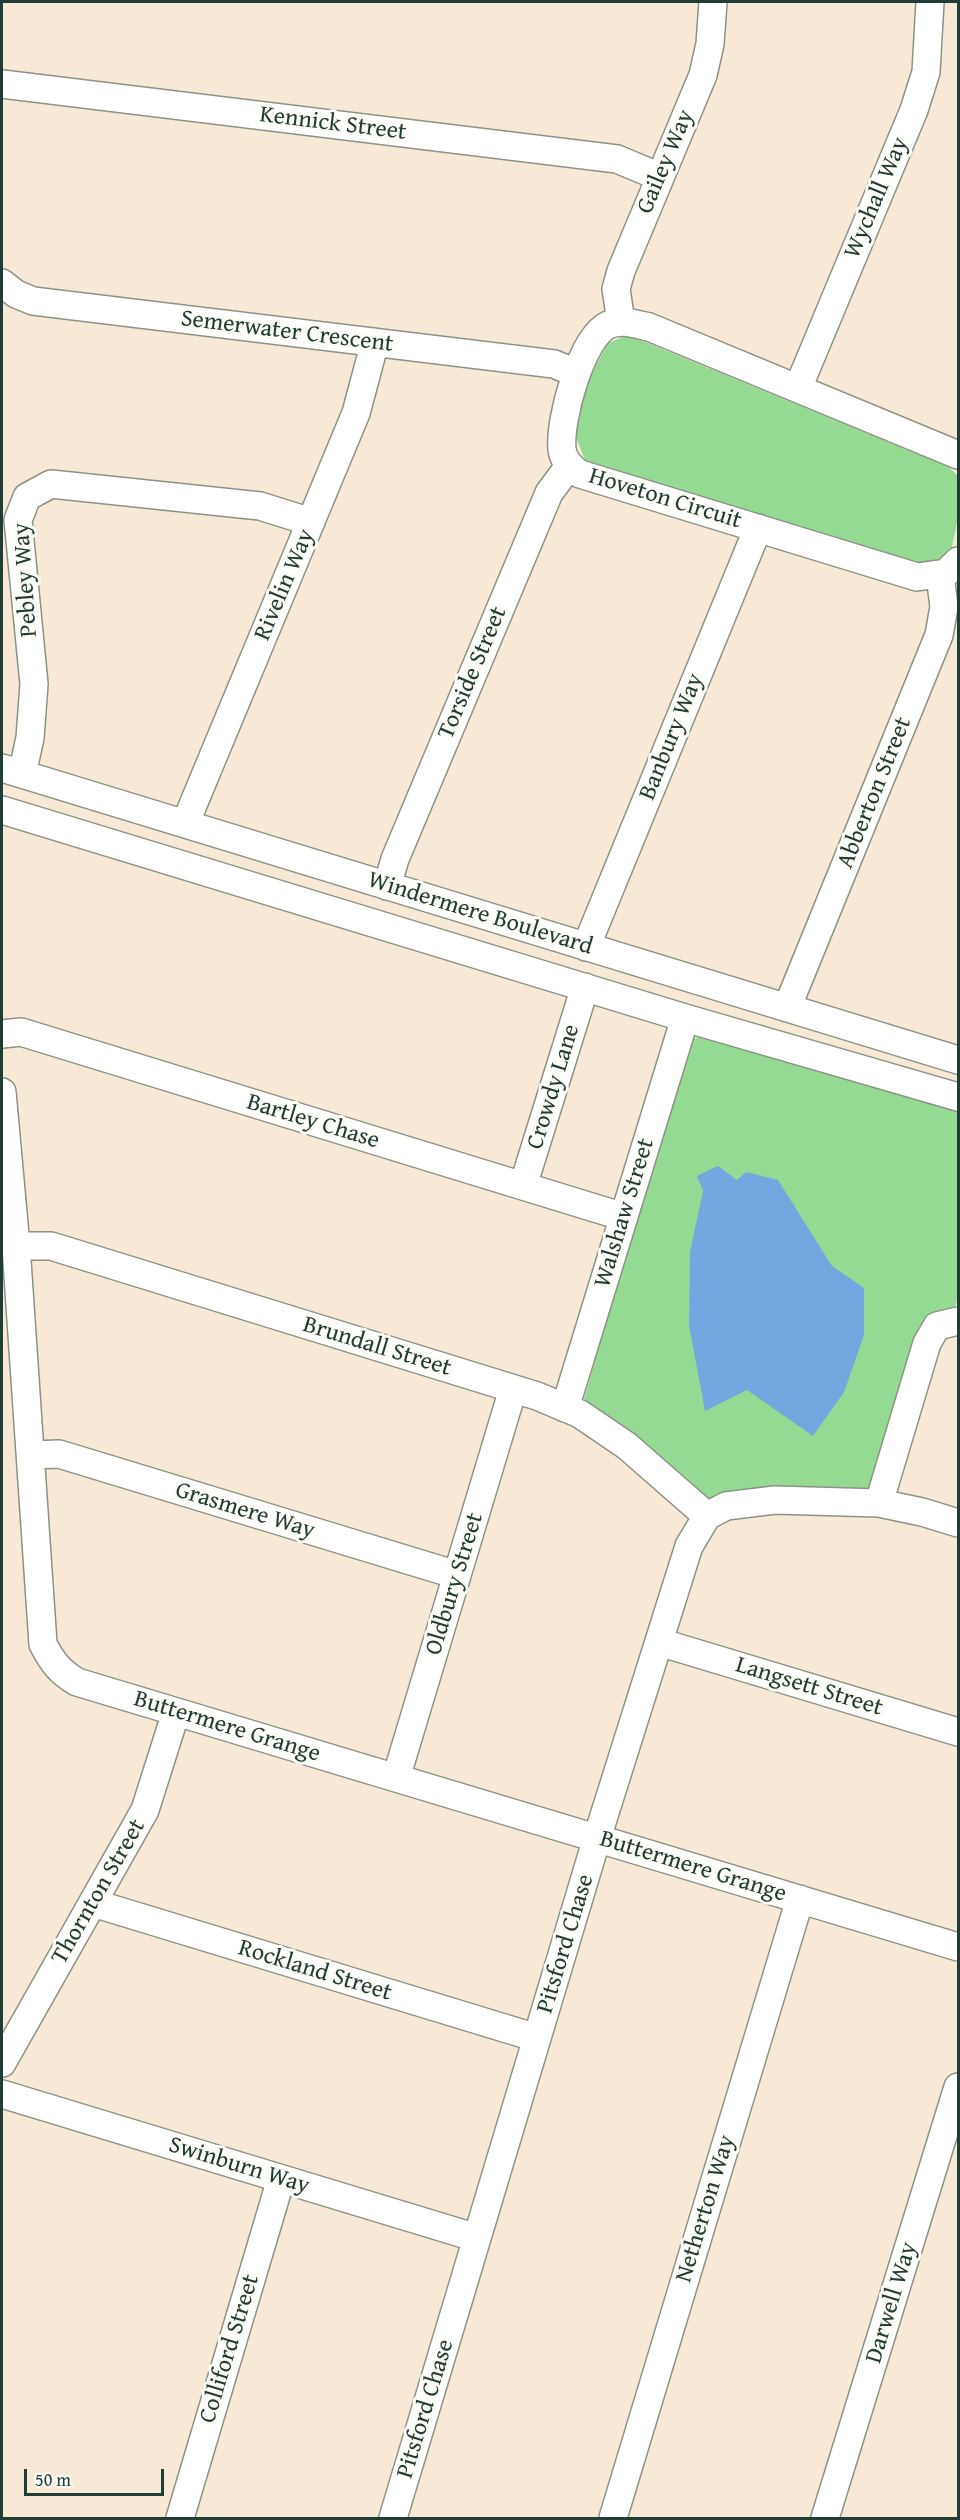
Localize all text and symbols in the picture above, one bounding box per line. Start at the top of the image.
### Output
street label: Kennick Street [258,101,408,147]
street label: Gailey Way [631,106,701,218]
street label: Wychall Way [839,133,915,263]
street label: Semerwater Crescent [179,305,395,359]
street label: Hoveton Circuit [585,462,745,536]
street label: Pebley Way [8,522,44,638]
street label: Rivelin Way [249,525,321,645]
street label: Torside Street [432,602,514,744]
street label: Banbury Way [634,670,710,804]
street label: Abberton Street [832,713,918,873]
street label: Windermere Boulevard [364,866,596,962]
street label: Crowdy Lane [521,1021,587,1153]
street label: Bartley Chase [243,1088,383,1156]
street label: Walshaw Street [589,1135,661,1291]
street label: Brundall Street [299,1311,455,1383]
street label: Grasmere Way [172,1476,318,1546]
street label: Oldbury Street [420,1509,490,1659]
street label: Langsett Street [732,1651,886,1723]
street label: Buttermere Grange [130,1685,324,1769]
street label: Thornton Street [46,1814,152,1970]
street label: Buttermere Grange [596,1825,790,1909]
street label: Pitsford Chase [531,1871,601,2017]
street label: Rockland Street [235,1934,395,2008]
street label: Swinburn Way [165,2131,313,2201]
street label: Netherton Way [670,2132,742,2286]
street label: Darwell Way [860,2239,924,2367]
street label: Colliford Street [194,2271,266,2427]
street label: Pitsford Chase [391,2336,461,2482]
scale bar [27,2457,166,2495]
text: 50 m [35,2466,71,2493]

